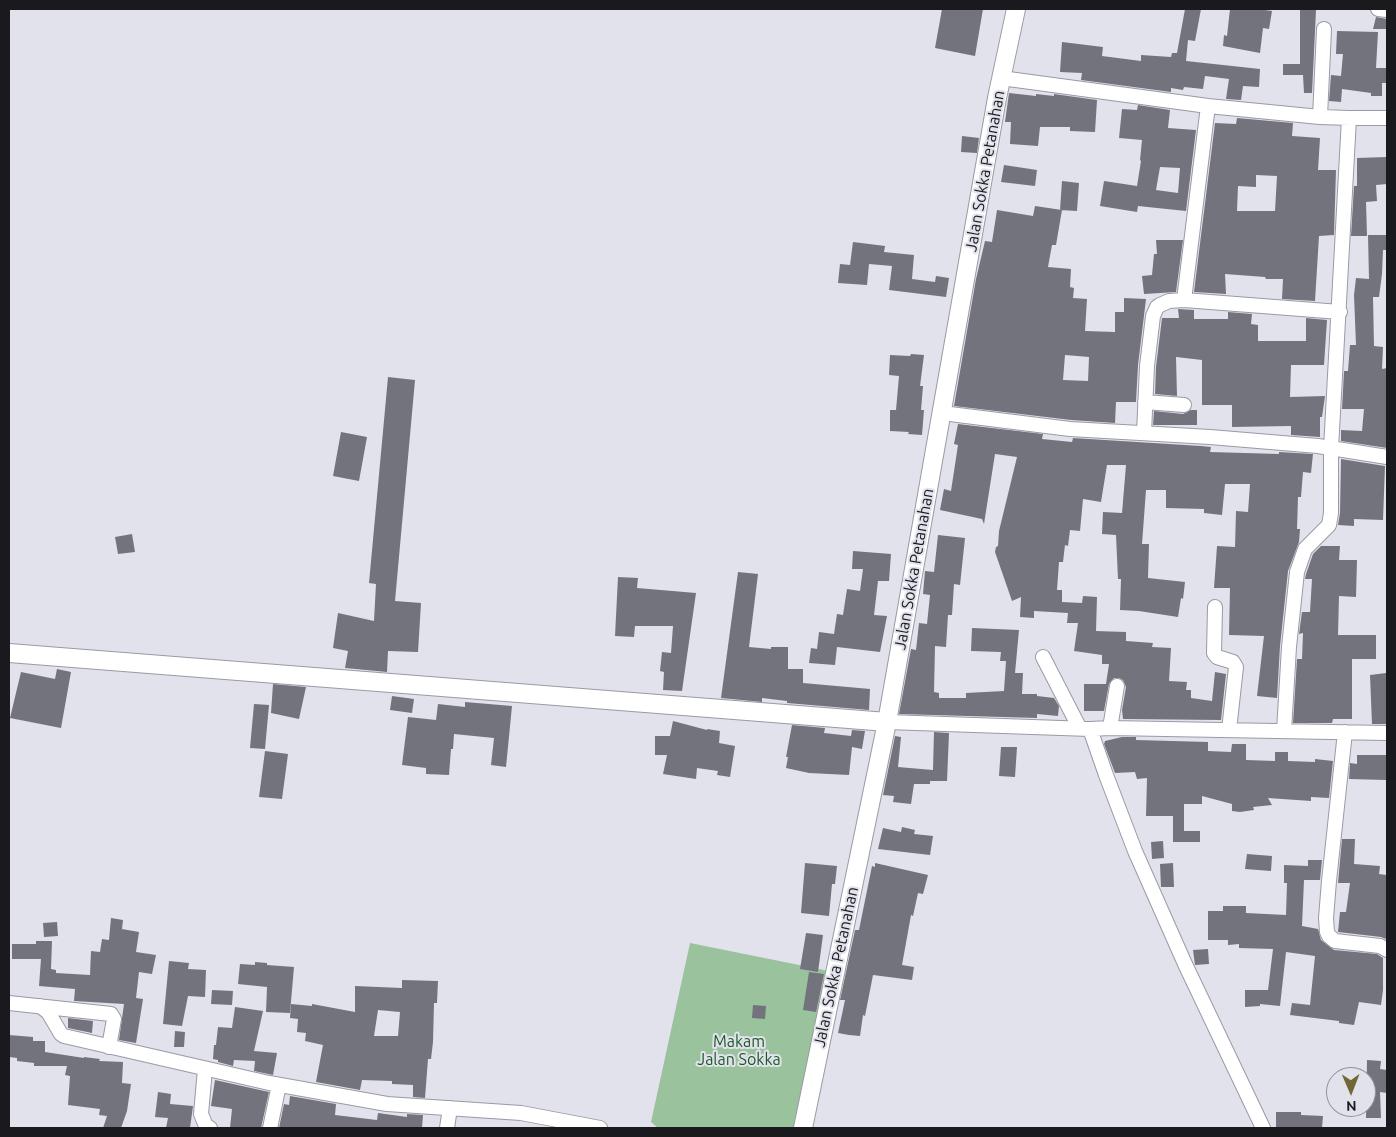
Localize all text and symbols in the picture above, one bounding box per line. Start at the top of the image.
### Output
street label: Jalan Sokka Petanahan [961,89,1009,253]
street label: Jalan Sokka Petanahan [890,487,938,651]
street label: Jalan Sokka Petanahan [810,885,862,1049]
park label: Makam Jalan Sokka [697,1032,781,1070]
north arrow [1326,1067,1376,1117]
text: N [1346,1098,1357,1114]

